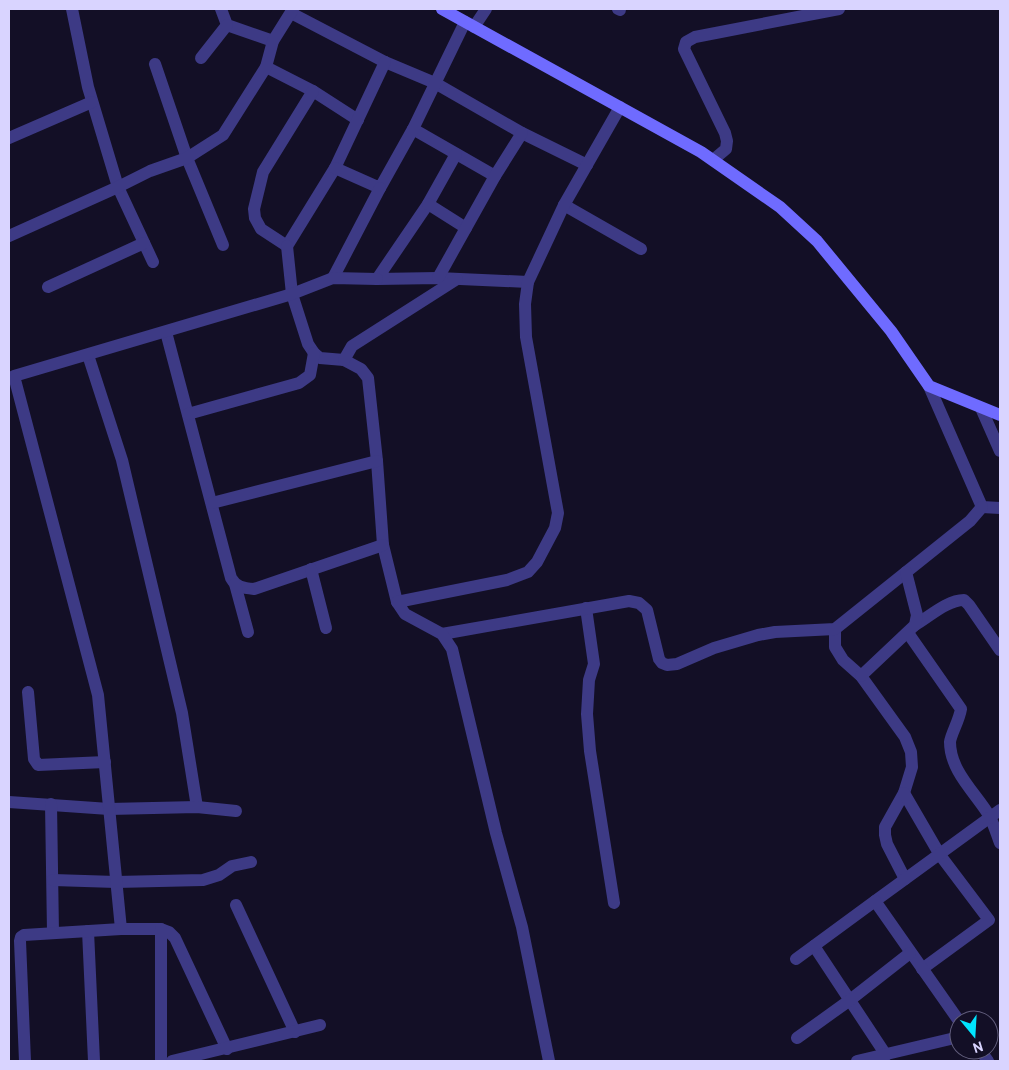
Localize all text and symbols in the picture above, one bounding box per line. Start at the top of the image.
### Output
north arrow [949,1010,999,1060]
text: N [970,1036,985,1056]

